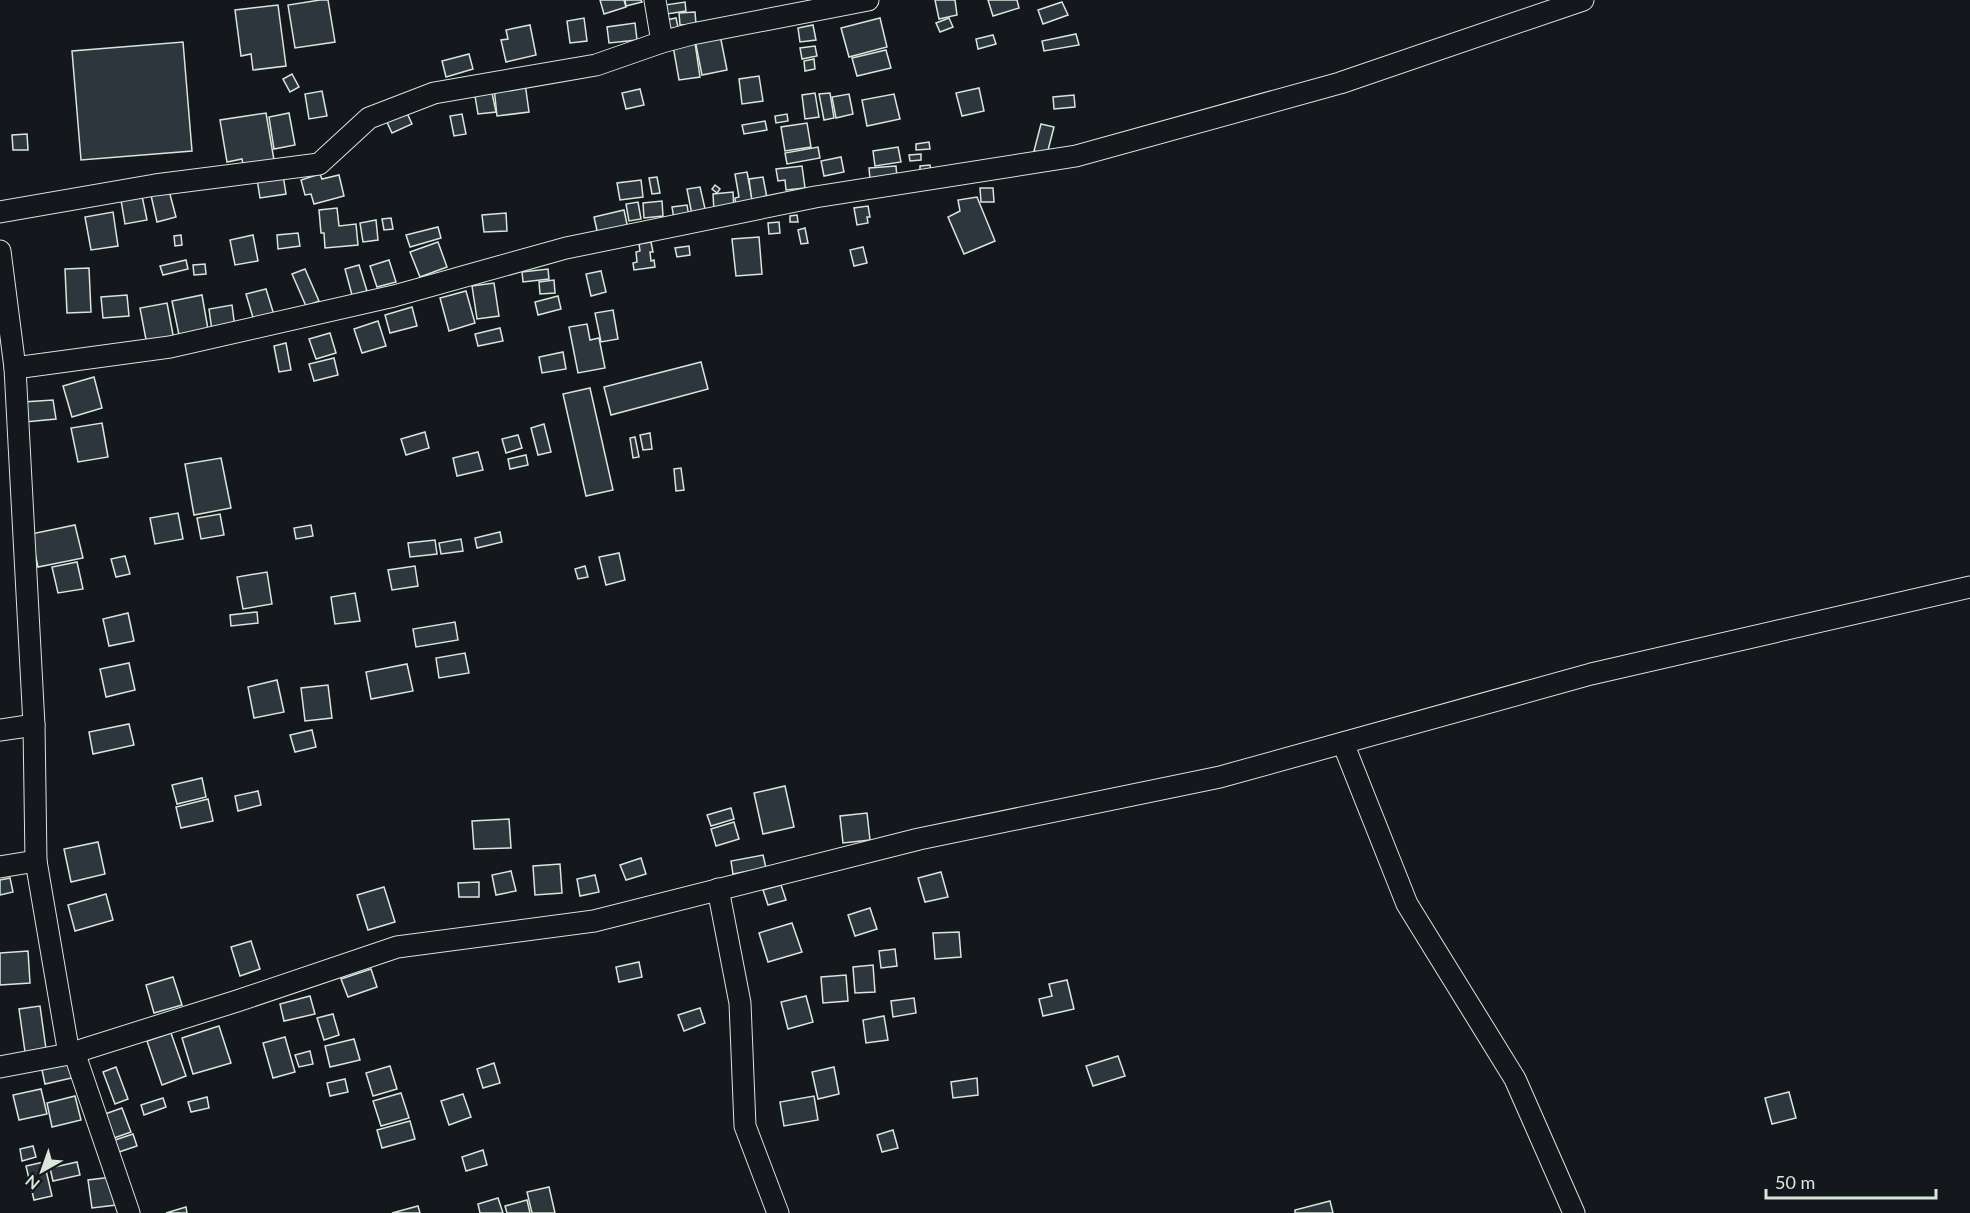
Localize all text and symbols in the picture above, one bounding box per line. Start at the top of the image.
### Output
north arrow [12,1141,72,1201]
scale bar [1766,1162,1936,1200]
text: 50 m [1775,1171,1815,1193]
text: N [21,1172,43,1194]

